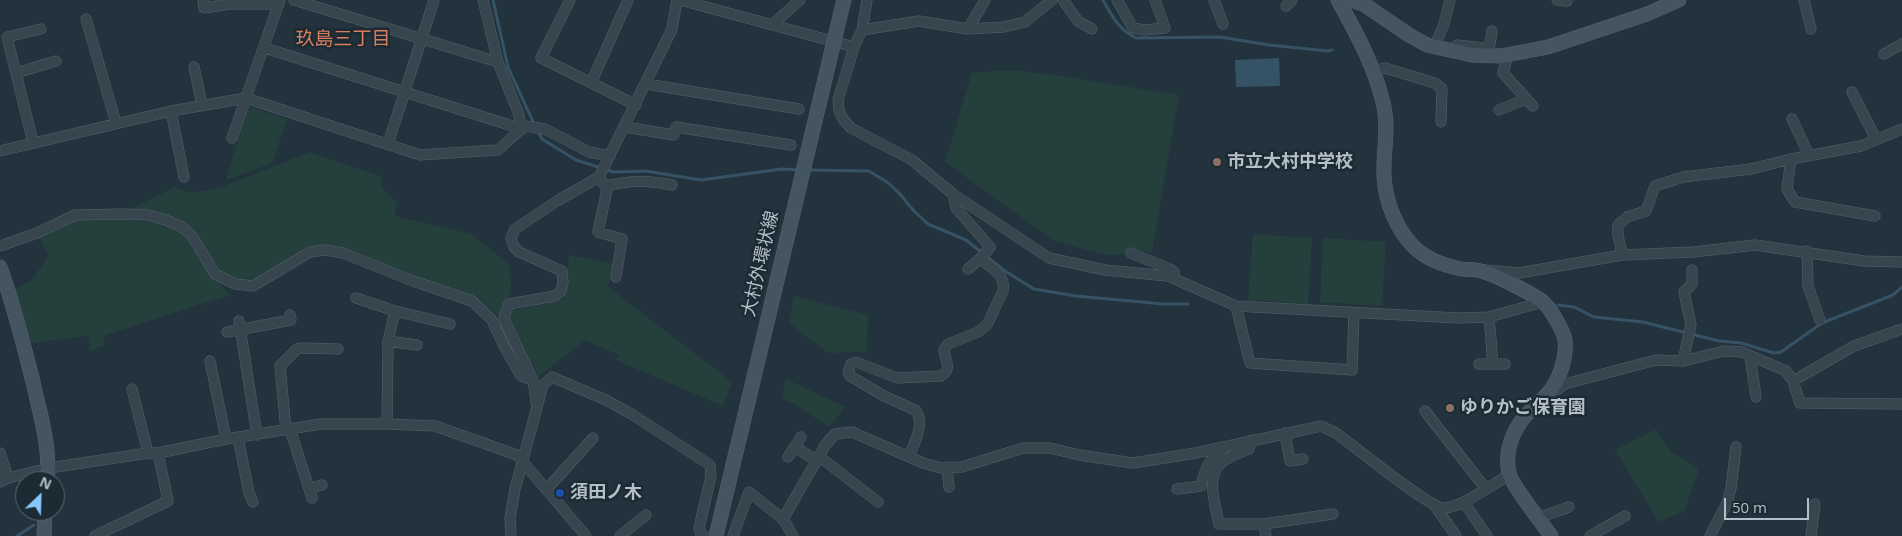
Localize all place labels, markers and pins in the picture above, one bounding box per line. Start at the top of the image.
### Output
place label: 市立大村中学校 [1227,151,1353,173]
marker: 市立大村中学校 [1211,156,1223,168]
place label: ゆりかご保育園 [1460,397,1586,419]
marker: ゆりかご保育園 [1444,402,1456,414]
place label: 須田ノ木 [570,482,642,504]
marker: 須田ノ木 [554,487,566,499]

